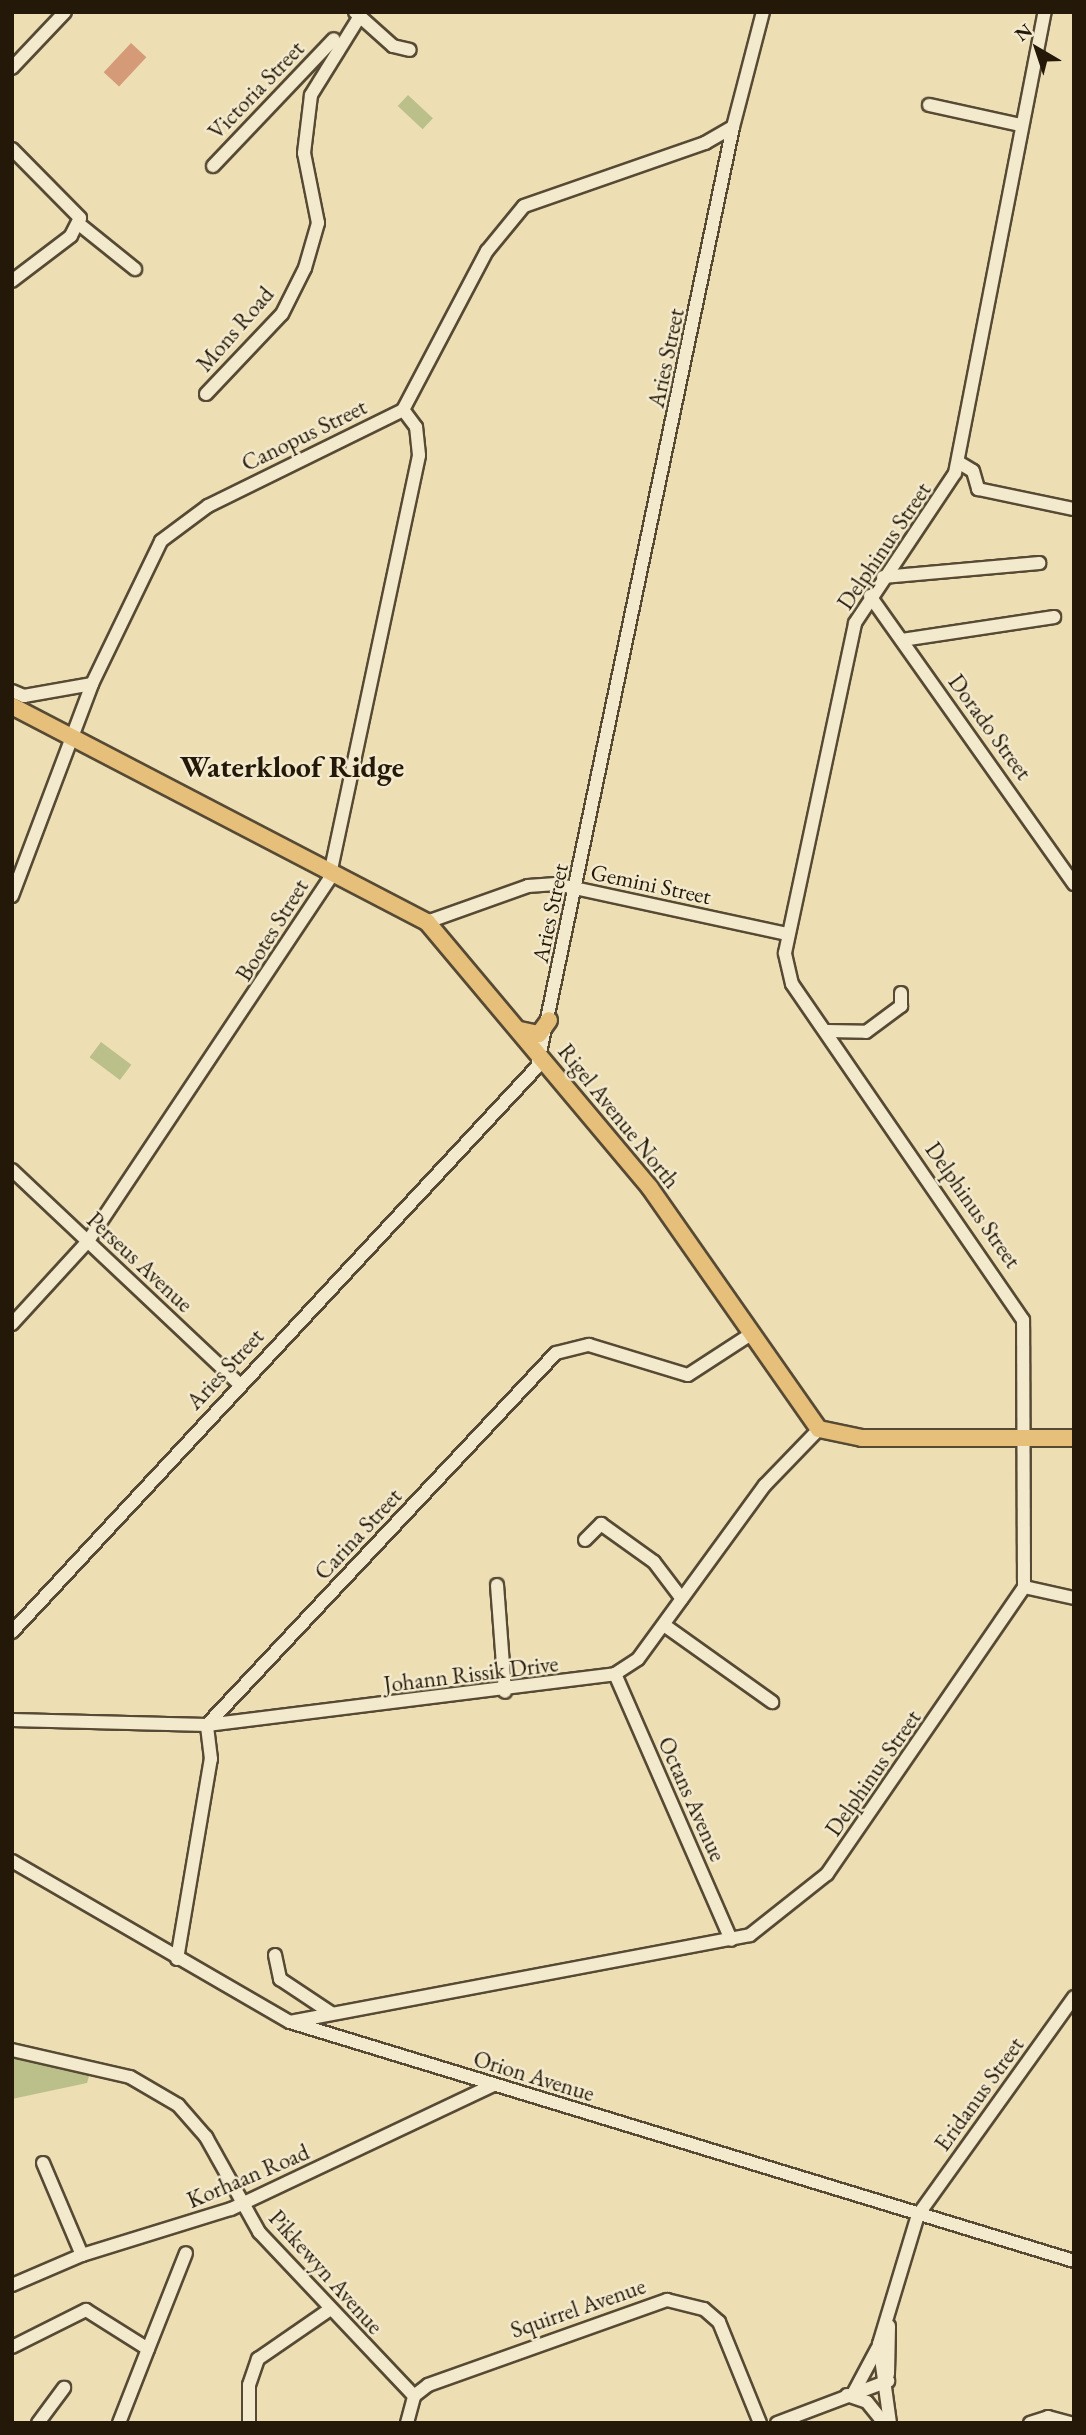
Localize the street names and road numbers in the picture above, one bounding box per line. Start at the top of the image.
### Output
street label: Victoria Street [202,35,310,145]
street label: Mons Road [190,281,280,377]
street label: Aries Street [642,306,690,410]
street label: Canopus Street [237,393,371,477]
street label: Delphinus Street [831,477,937,615]
street label: Dorado Street [942,669,1038,785]
street label: Gemini Street [588,858,714,910]
street label: Aries Street [526,861,574,965]
street label: Bootes Street [230,874,314,986]
street label: Rigel Avenue North [552,1038,686,1194]
street label: Delphinus Street [919,1137,1027,1273]
street label: Perseus Avenue [81,1206,199,1318]
street label: Aries Street [181,1323,269,1415]
street label: Carina Street [309,1482,407,1586]
street label: Johann Rissik Drive [382,1650,560,1698]
street label: Delphinus Street [819,1705,927,1841]
street label: Octans Avenue [652,1732,732,1866]
street label: Eridanus Street [928,2032,1030,2156]
street label: Orion Avenue [470,2045,598,2107]
street label: Korhaan Road [183,2138,313,2214]
street label: Pikkewyn Avenue [263,2204,389,2340]
street label: Squirrel Avenue [507,2272,649,2344]

